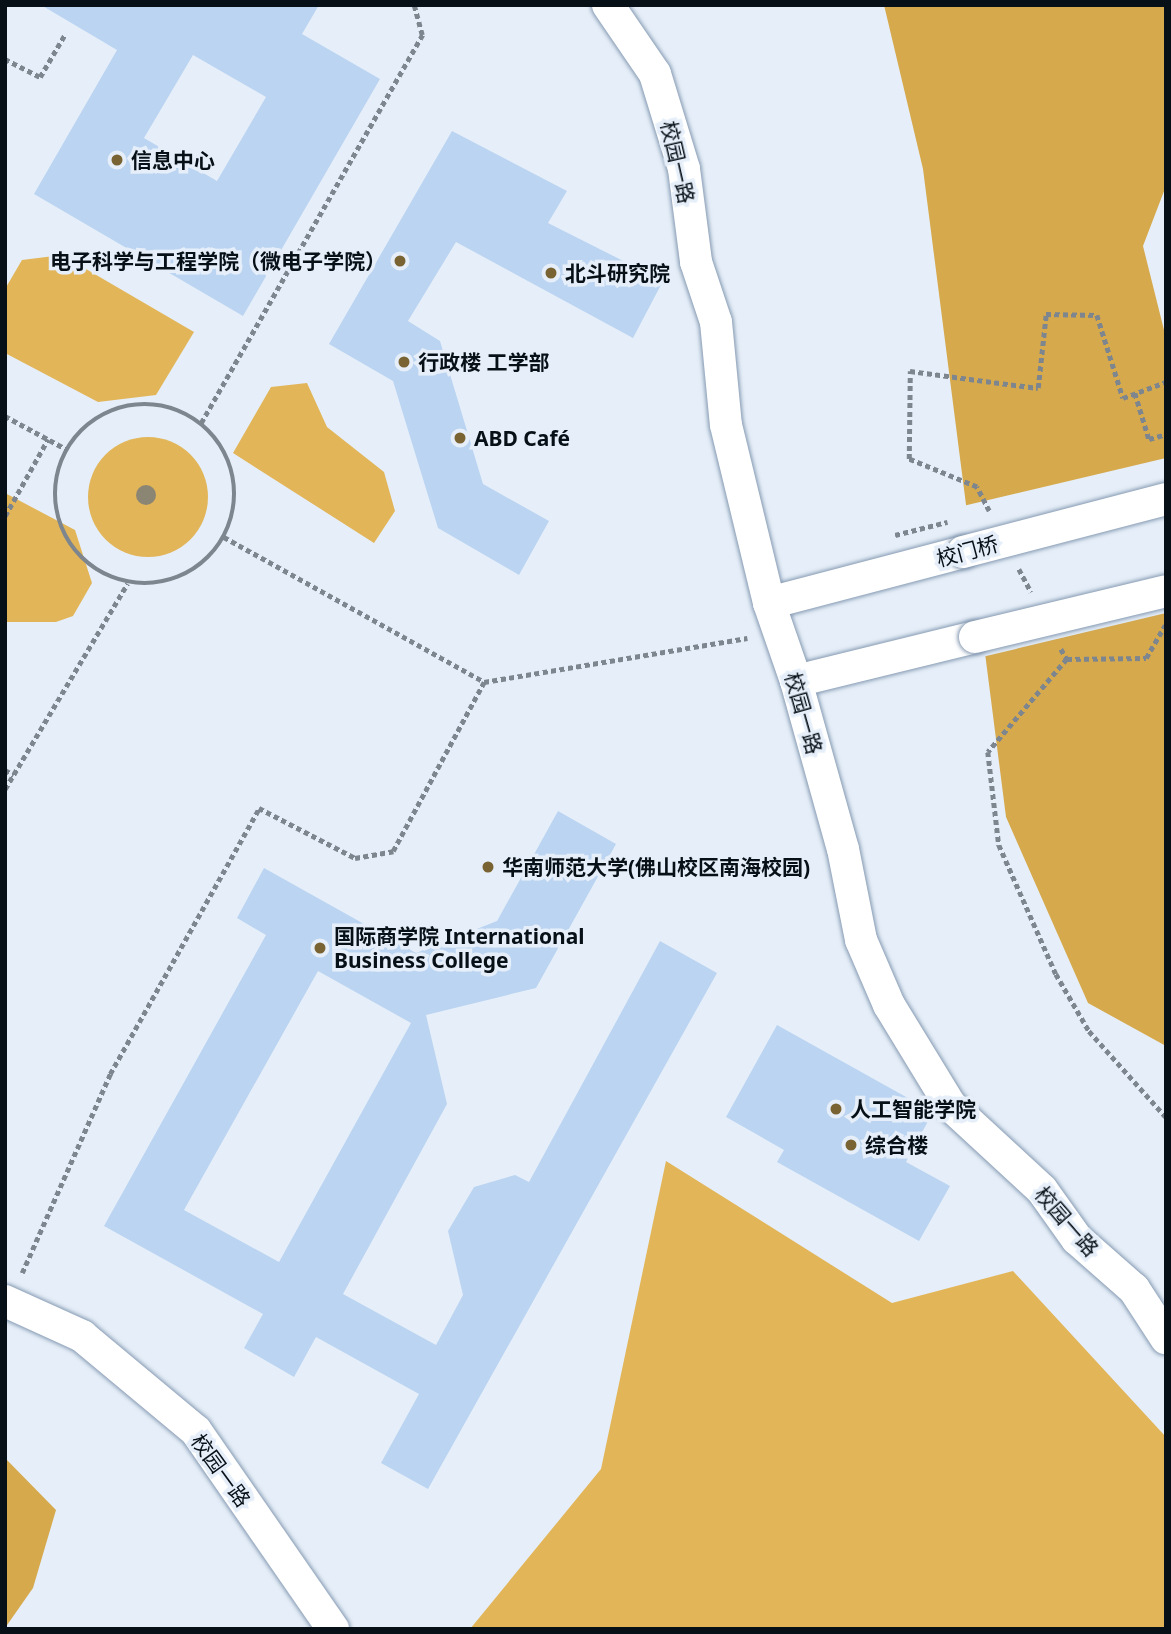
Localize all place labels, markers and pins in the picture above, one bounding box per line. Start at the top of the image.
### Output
place label: 信息中心 [131,147,215,173]
marker: 信息中心 [109,152,125,168]
place label: 电子科学与工程学院（微电子学院） [50,248,386,274]
marker: 电子科学与工程学院（微电子学院） [392,253,408,269]
place label: 北斗研究院 [565,260,670,286]
marker: 北斗研究院 [543,265,559,281]
place label: 行政楼 工学部 [418,349,549,375]
marker: 行政楼 工学部 [396,354,412,370]
place label: ABD Café [474,425,570,451]
marker: ABD Café [452,430,468,446]
place label: 华南师范大学(佛山校区南海校园) [502,854,810,880]
marker: 华南师范大学(佛山校区南海校园) [480,859,496,875]
place label: 国际商学院 International Business College [334,923,585,973]
marker: 国际商学院 International Business College [312,940,328,956]
place label: 人工智能学院 [850,1096,976,1122]
marker: 人工智能学院 [828,1101,844,1117]
place label: 综合楼 [865,1132,928,1158]
marker: 综合楼 [843,1137,859,1153]

